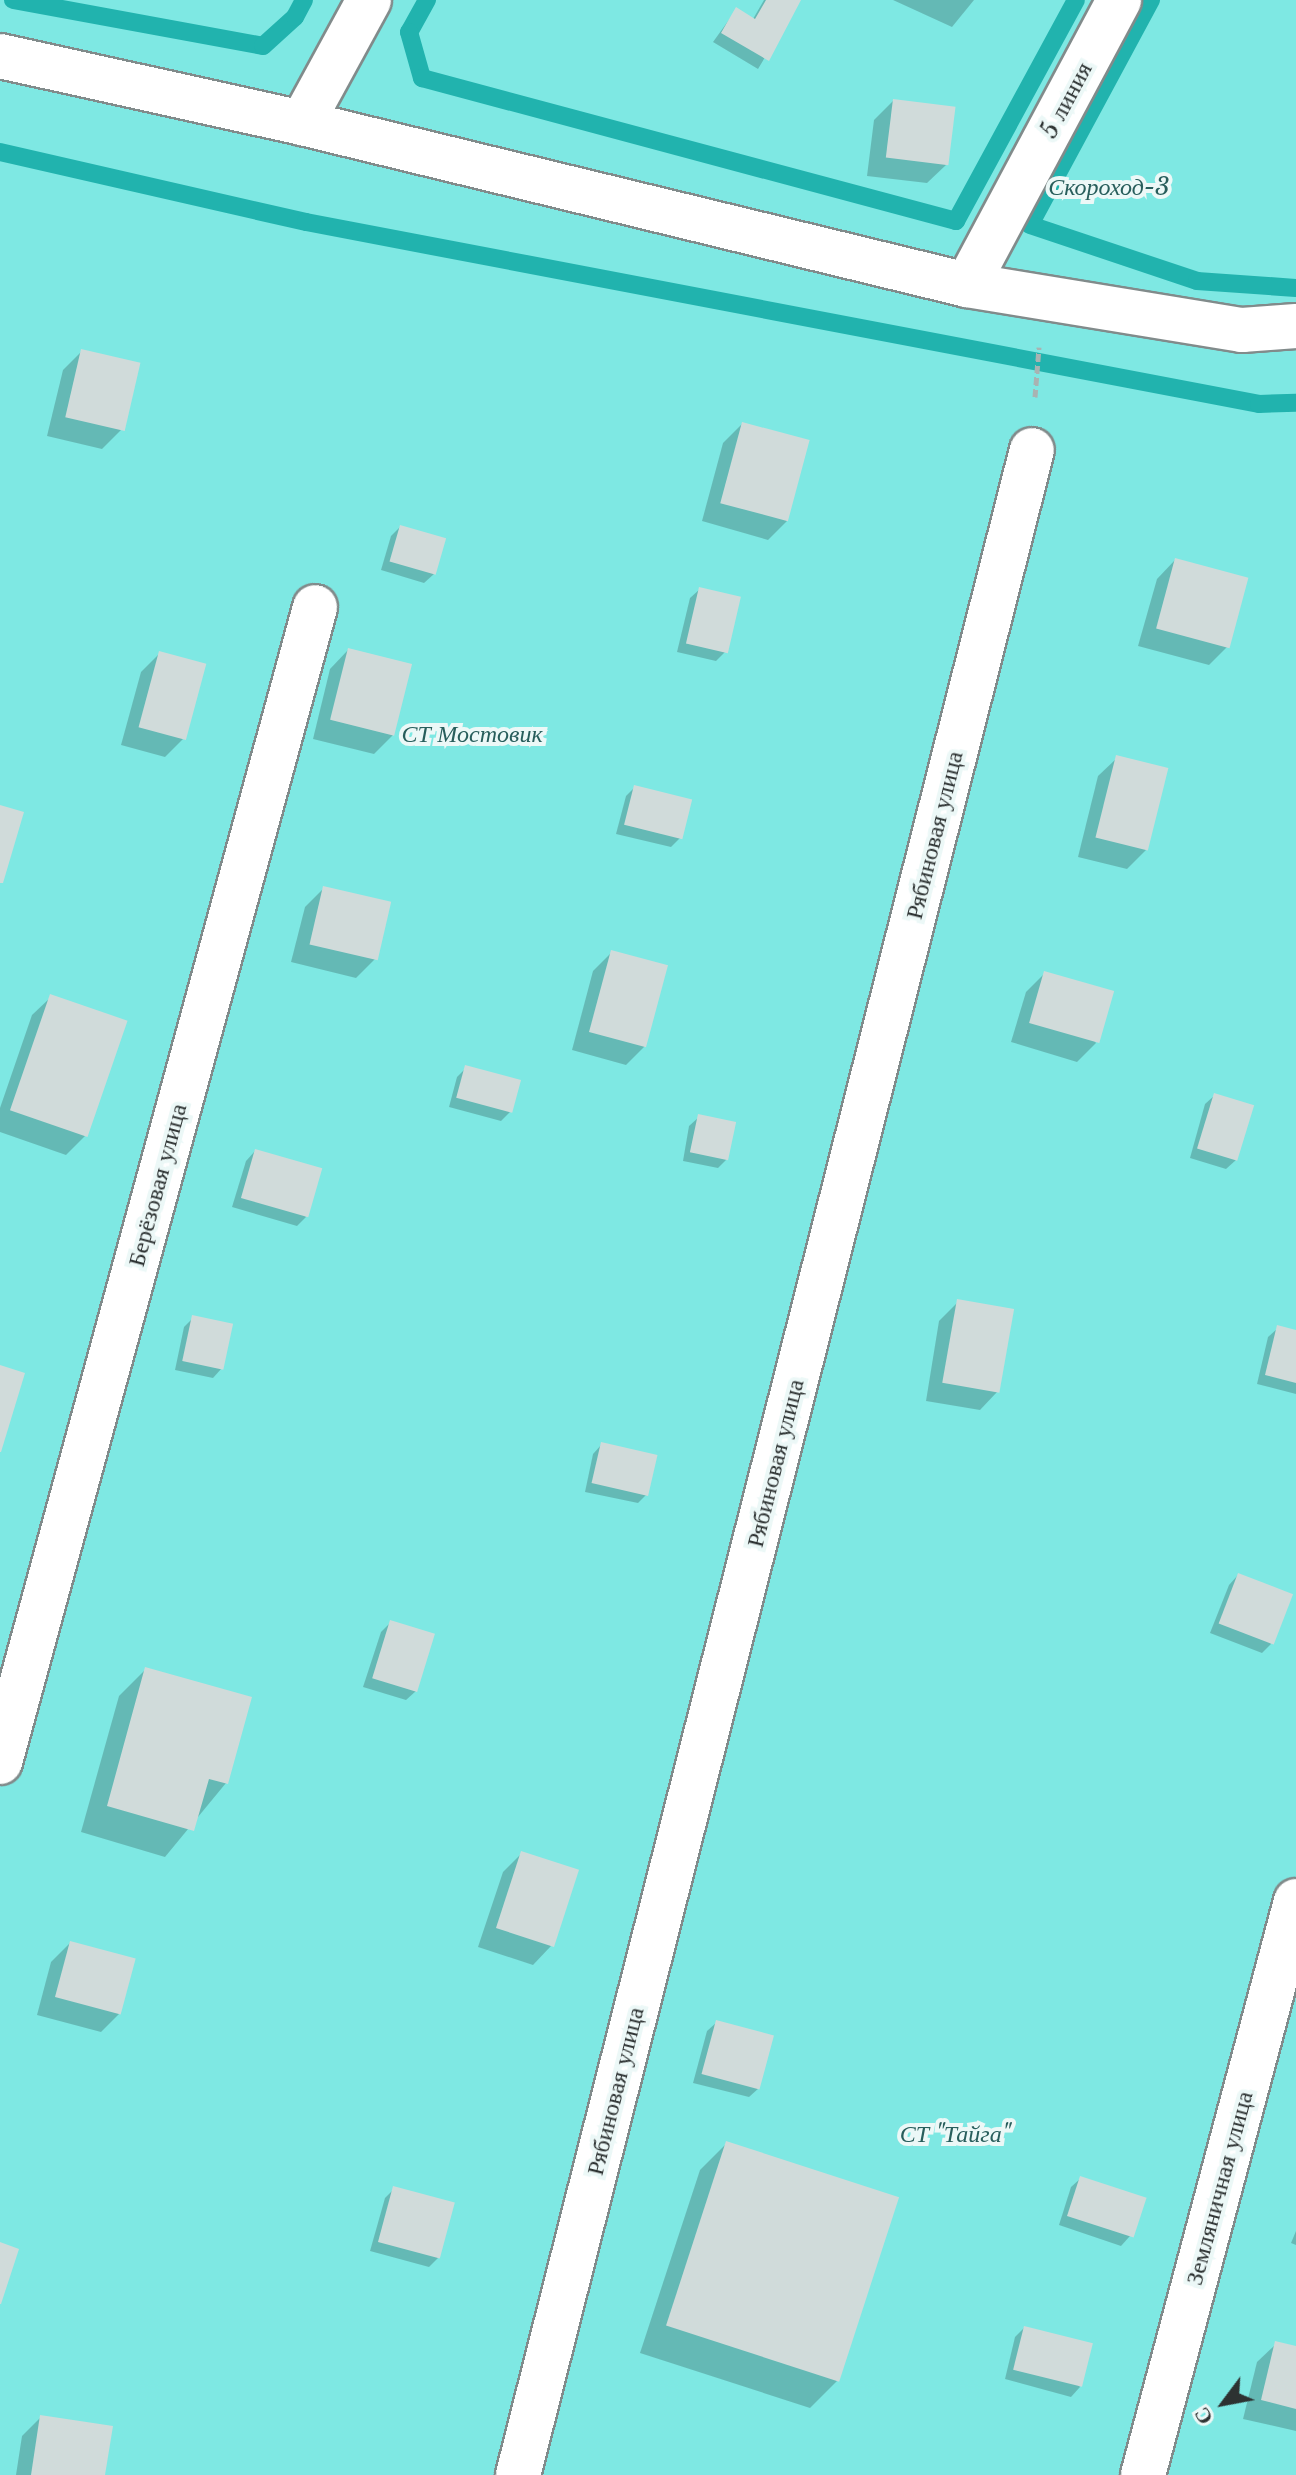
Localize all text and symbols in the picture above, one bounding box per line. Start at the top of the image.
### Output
street label: 5 линия [1034,57,1098,143]
park label: Скороход-3 [1048,173,1170,201]
park label: СТ Мостовик [401,720,543,748]
street label: Рябиновая улица [899,748,969,922]
street label: Берёзовая улица [121,1100,193,1270]
street label: Рябиновая улица [740,1376,810,1550]
street label: Рябиновая улица [580,2004,650,2178]
street label: Земляничная улица [1179,2088,1259,2288]
park label: СТ "Тайга" [899,2120,1011,2148]
north arrow [1184,2363,1264,2443]
text: С [1188,2402,1219,2430]

